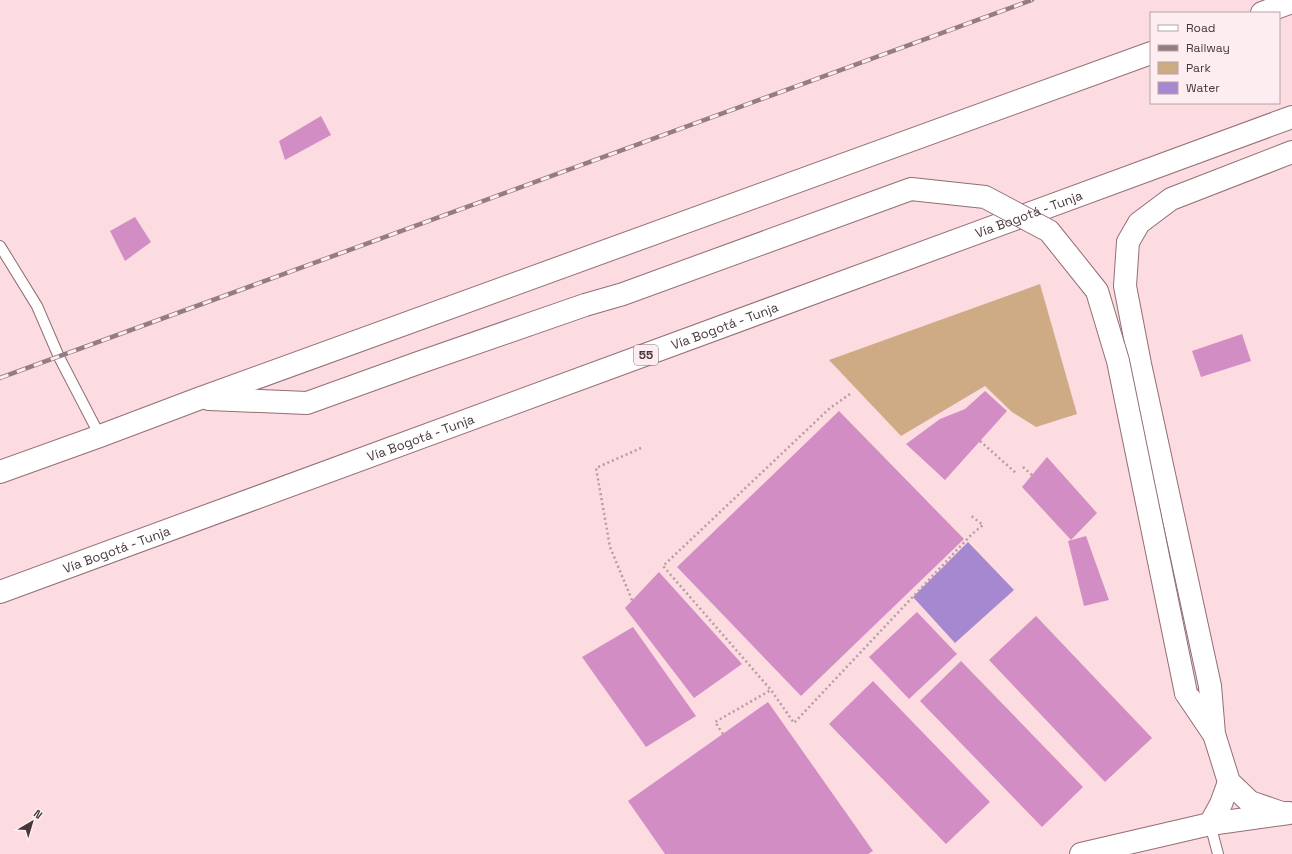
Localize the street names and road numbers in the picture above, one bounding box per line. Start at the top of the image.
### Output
street label: Vía Bogotá - Tunja [973,186,1085,241]
street label: Vía Bogotá - Tunja [669,298,781,353]
road number: 55 [634,345,658,365]
street label: Vía Bogotá - Tunja [364,410,477,465]
street label: Vía Bogotá - Tunja [60,522,173,577]

